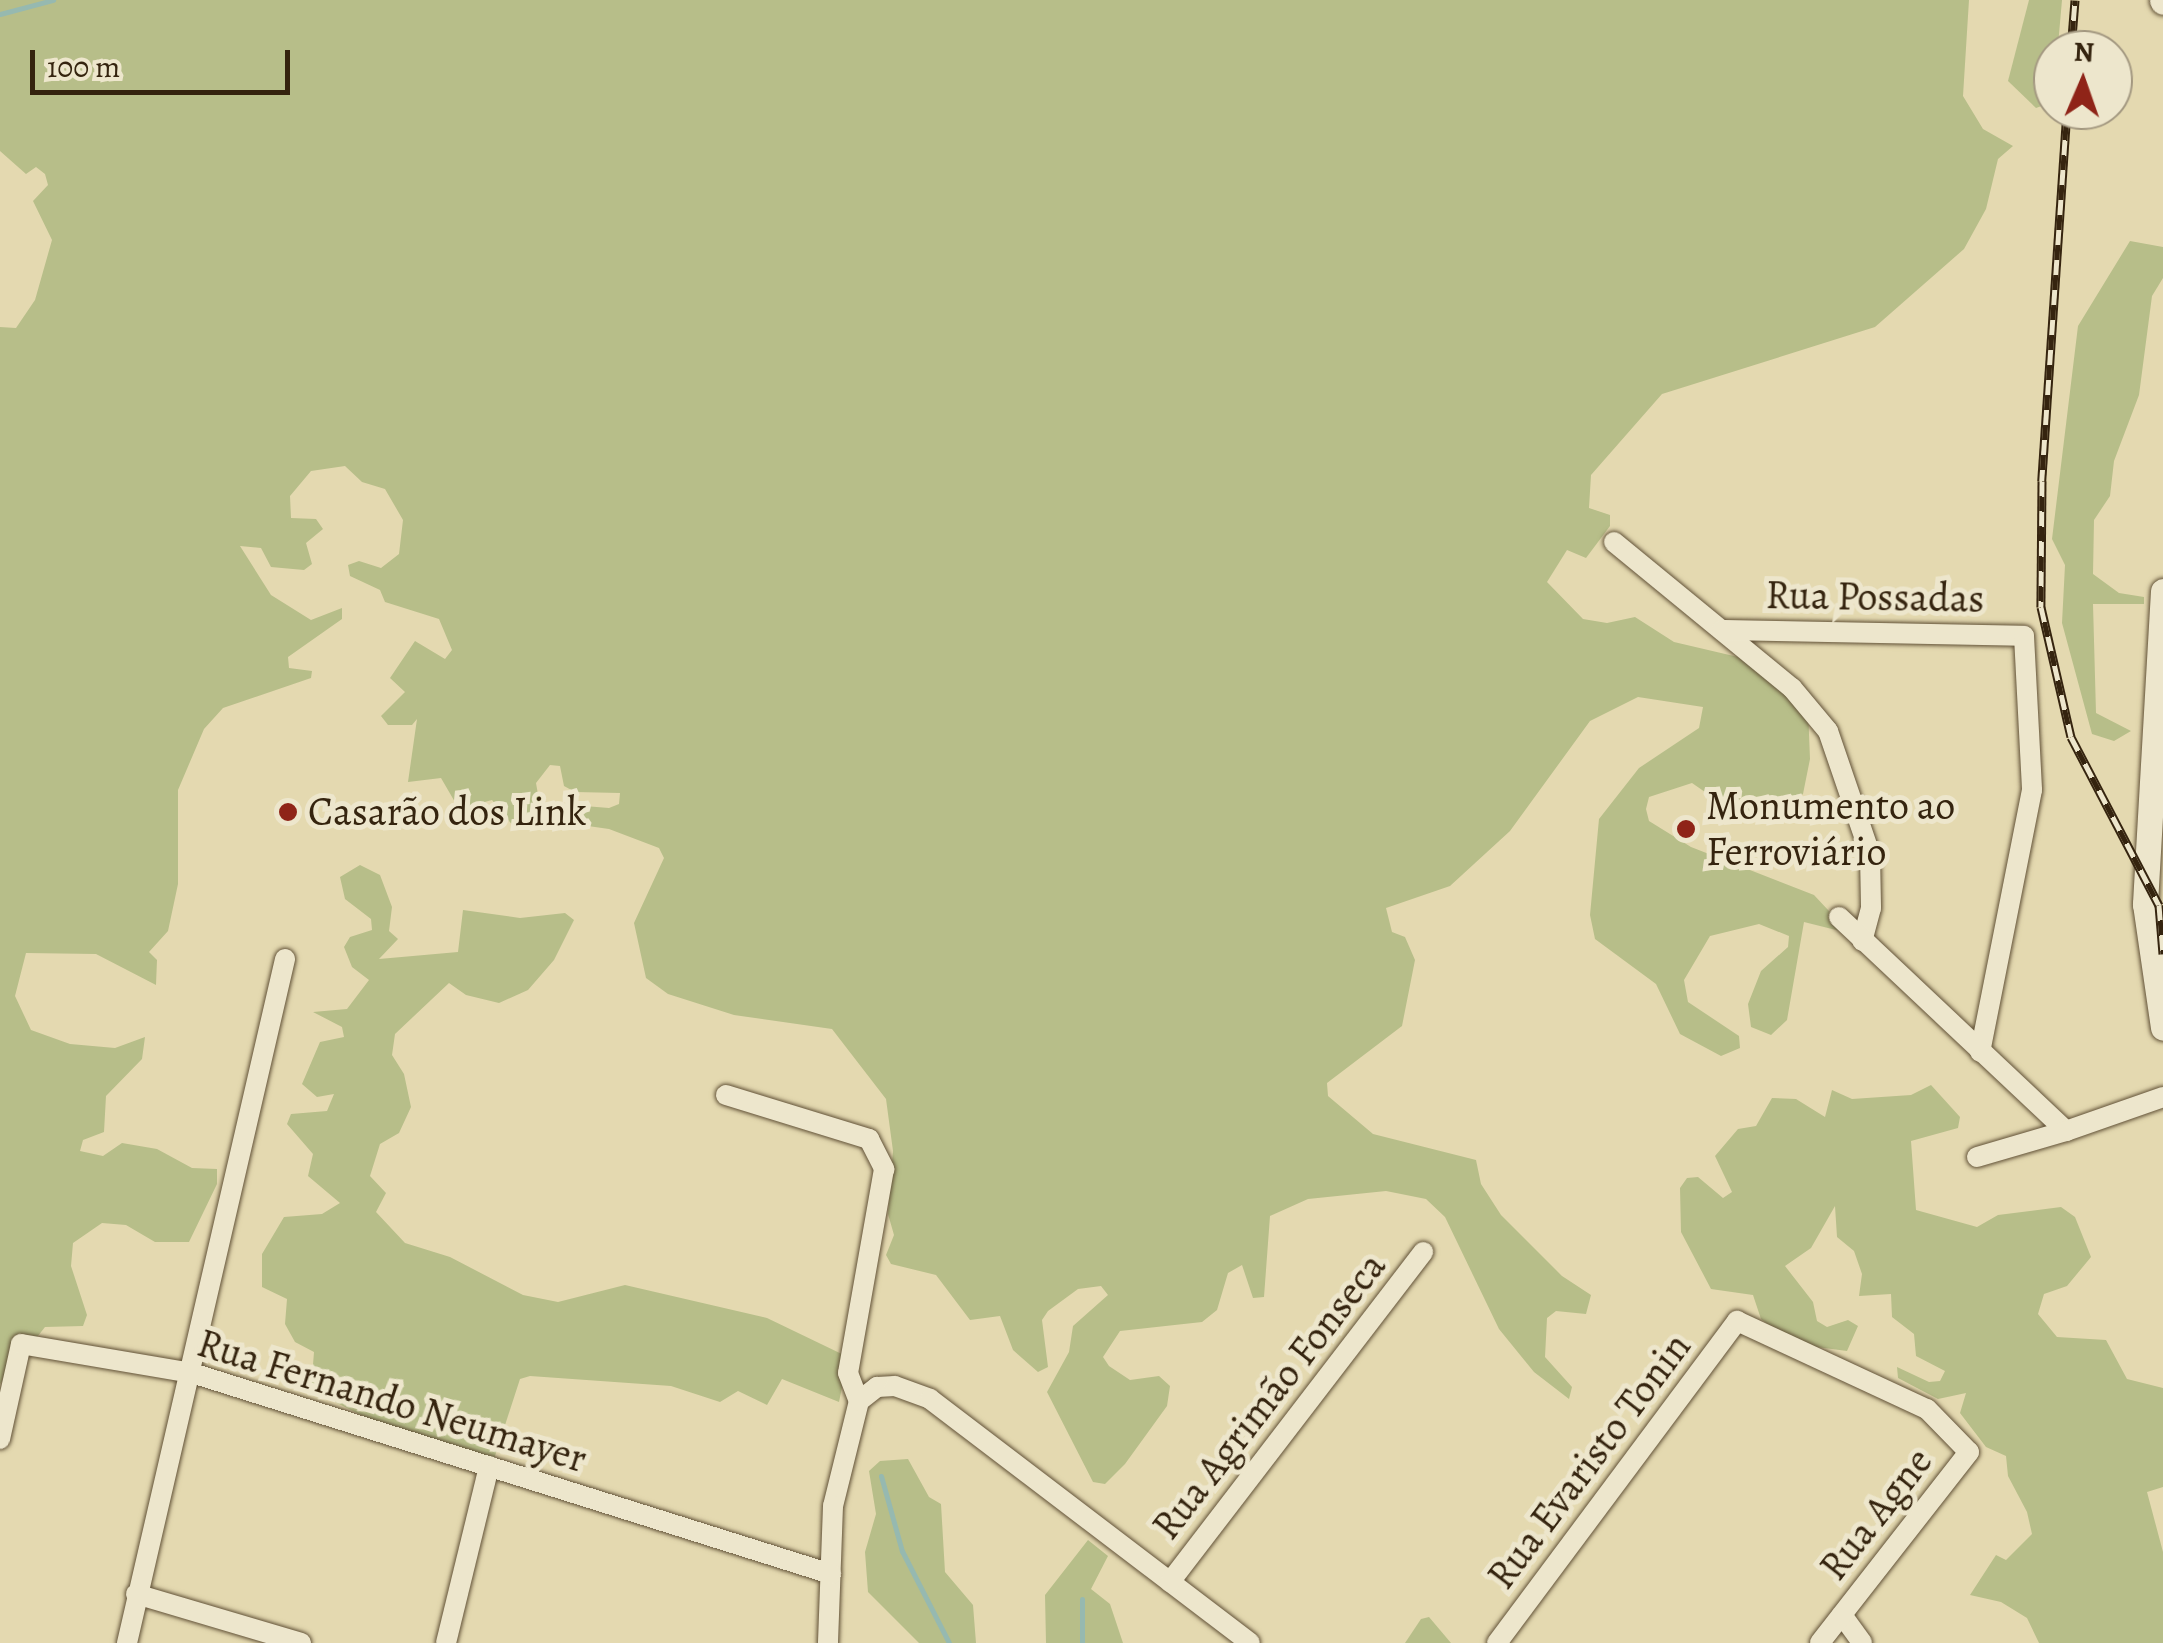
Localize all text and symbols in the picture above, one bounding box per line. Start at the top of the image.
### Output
scale bar [35,30,295,92]
north arrow [2033,30,2133,130]
text: N [2073,33,2095,71]
text: 100 m [47,47,120,87]
street label: Rua Possadas [1765,571,1985,623]
place label: Monumento ao Ferroviário [1706,782,1955,876]
place label: Casarão dos Link [308,788,587,836]
marker: Casarão dos Link [277,801,299,823]
marker: Monumento ao Ferroviário [1675,818,1697,840]
street label: Rua Agrimão Fonseca [1142,1243,1396,1549]
street label: Rua Fernando Neumayer [192,1319,592,1483]
street label: Rua Evaristo Tonin [1477,1324,1701,1598]
street label: Rua Agne [1809,1438,1943,1590]

